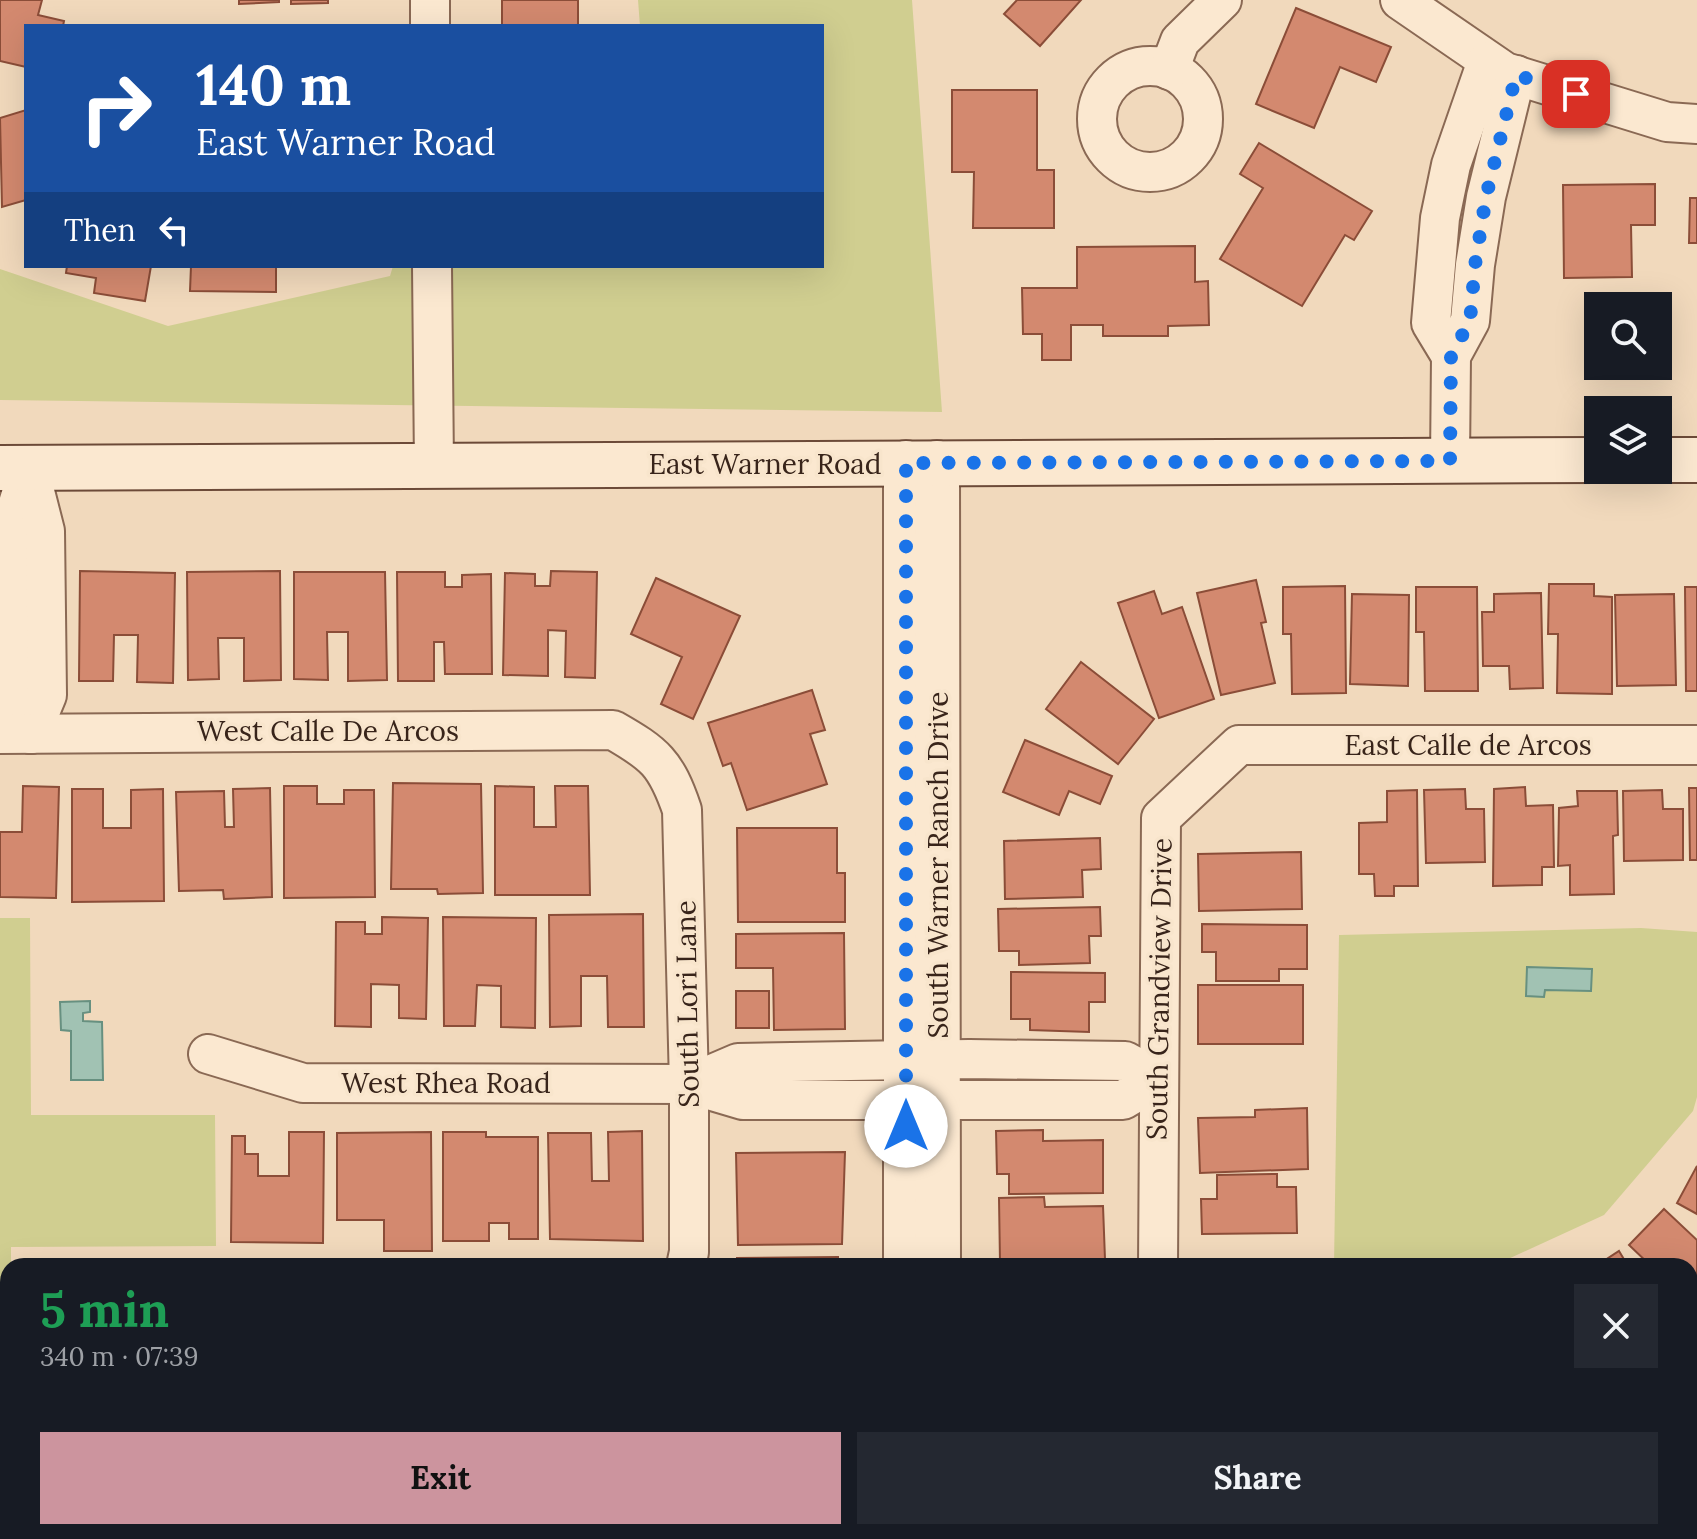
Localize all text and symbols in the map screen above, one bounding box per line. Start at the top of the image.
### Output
text: 140 m [196,49,351,120]
icon: right [64,56,168,160]
pin [1542,60,1610,128]
icon: arrive [1554,72,1598,116]
text: East Warner Road [196,119,496,165]
icon: left [152,208,196,252]
text: Then [64,211,136,249]
map controls [1584,292,1672,484]
button: search [1584,292,1672,380]
button: layers [1584,396,1672,484]
street label: East Warner Road [649,446,882,482]
street label: South Warner Ranch Drive [920,691,956,1039]
street label: West Calle De Arcos [197,713,459,749]
street label: East Calle de Arcos [1344,727,1592,763]
street label: South Grandview Drive [1138,838,1180,1140]
street label: South Lori Lane [667,900,707,1108]
street label: West Rhea Road [341,1065,551,1101]
position arrow [864,1084,948,1168]
text: 5 min [40,1279,169,1340]
button: close [1574,1284,1658,1368]
text: 340 m · 07:39 [40,1340,199,1373]
button: Exit [40,1432,841,1524]
button: Share [857,1432,1658,1524]

